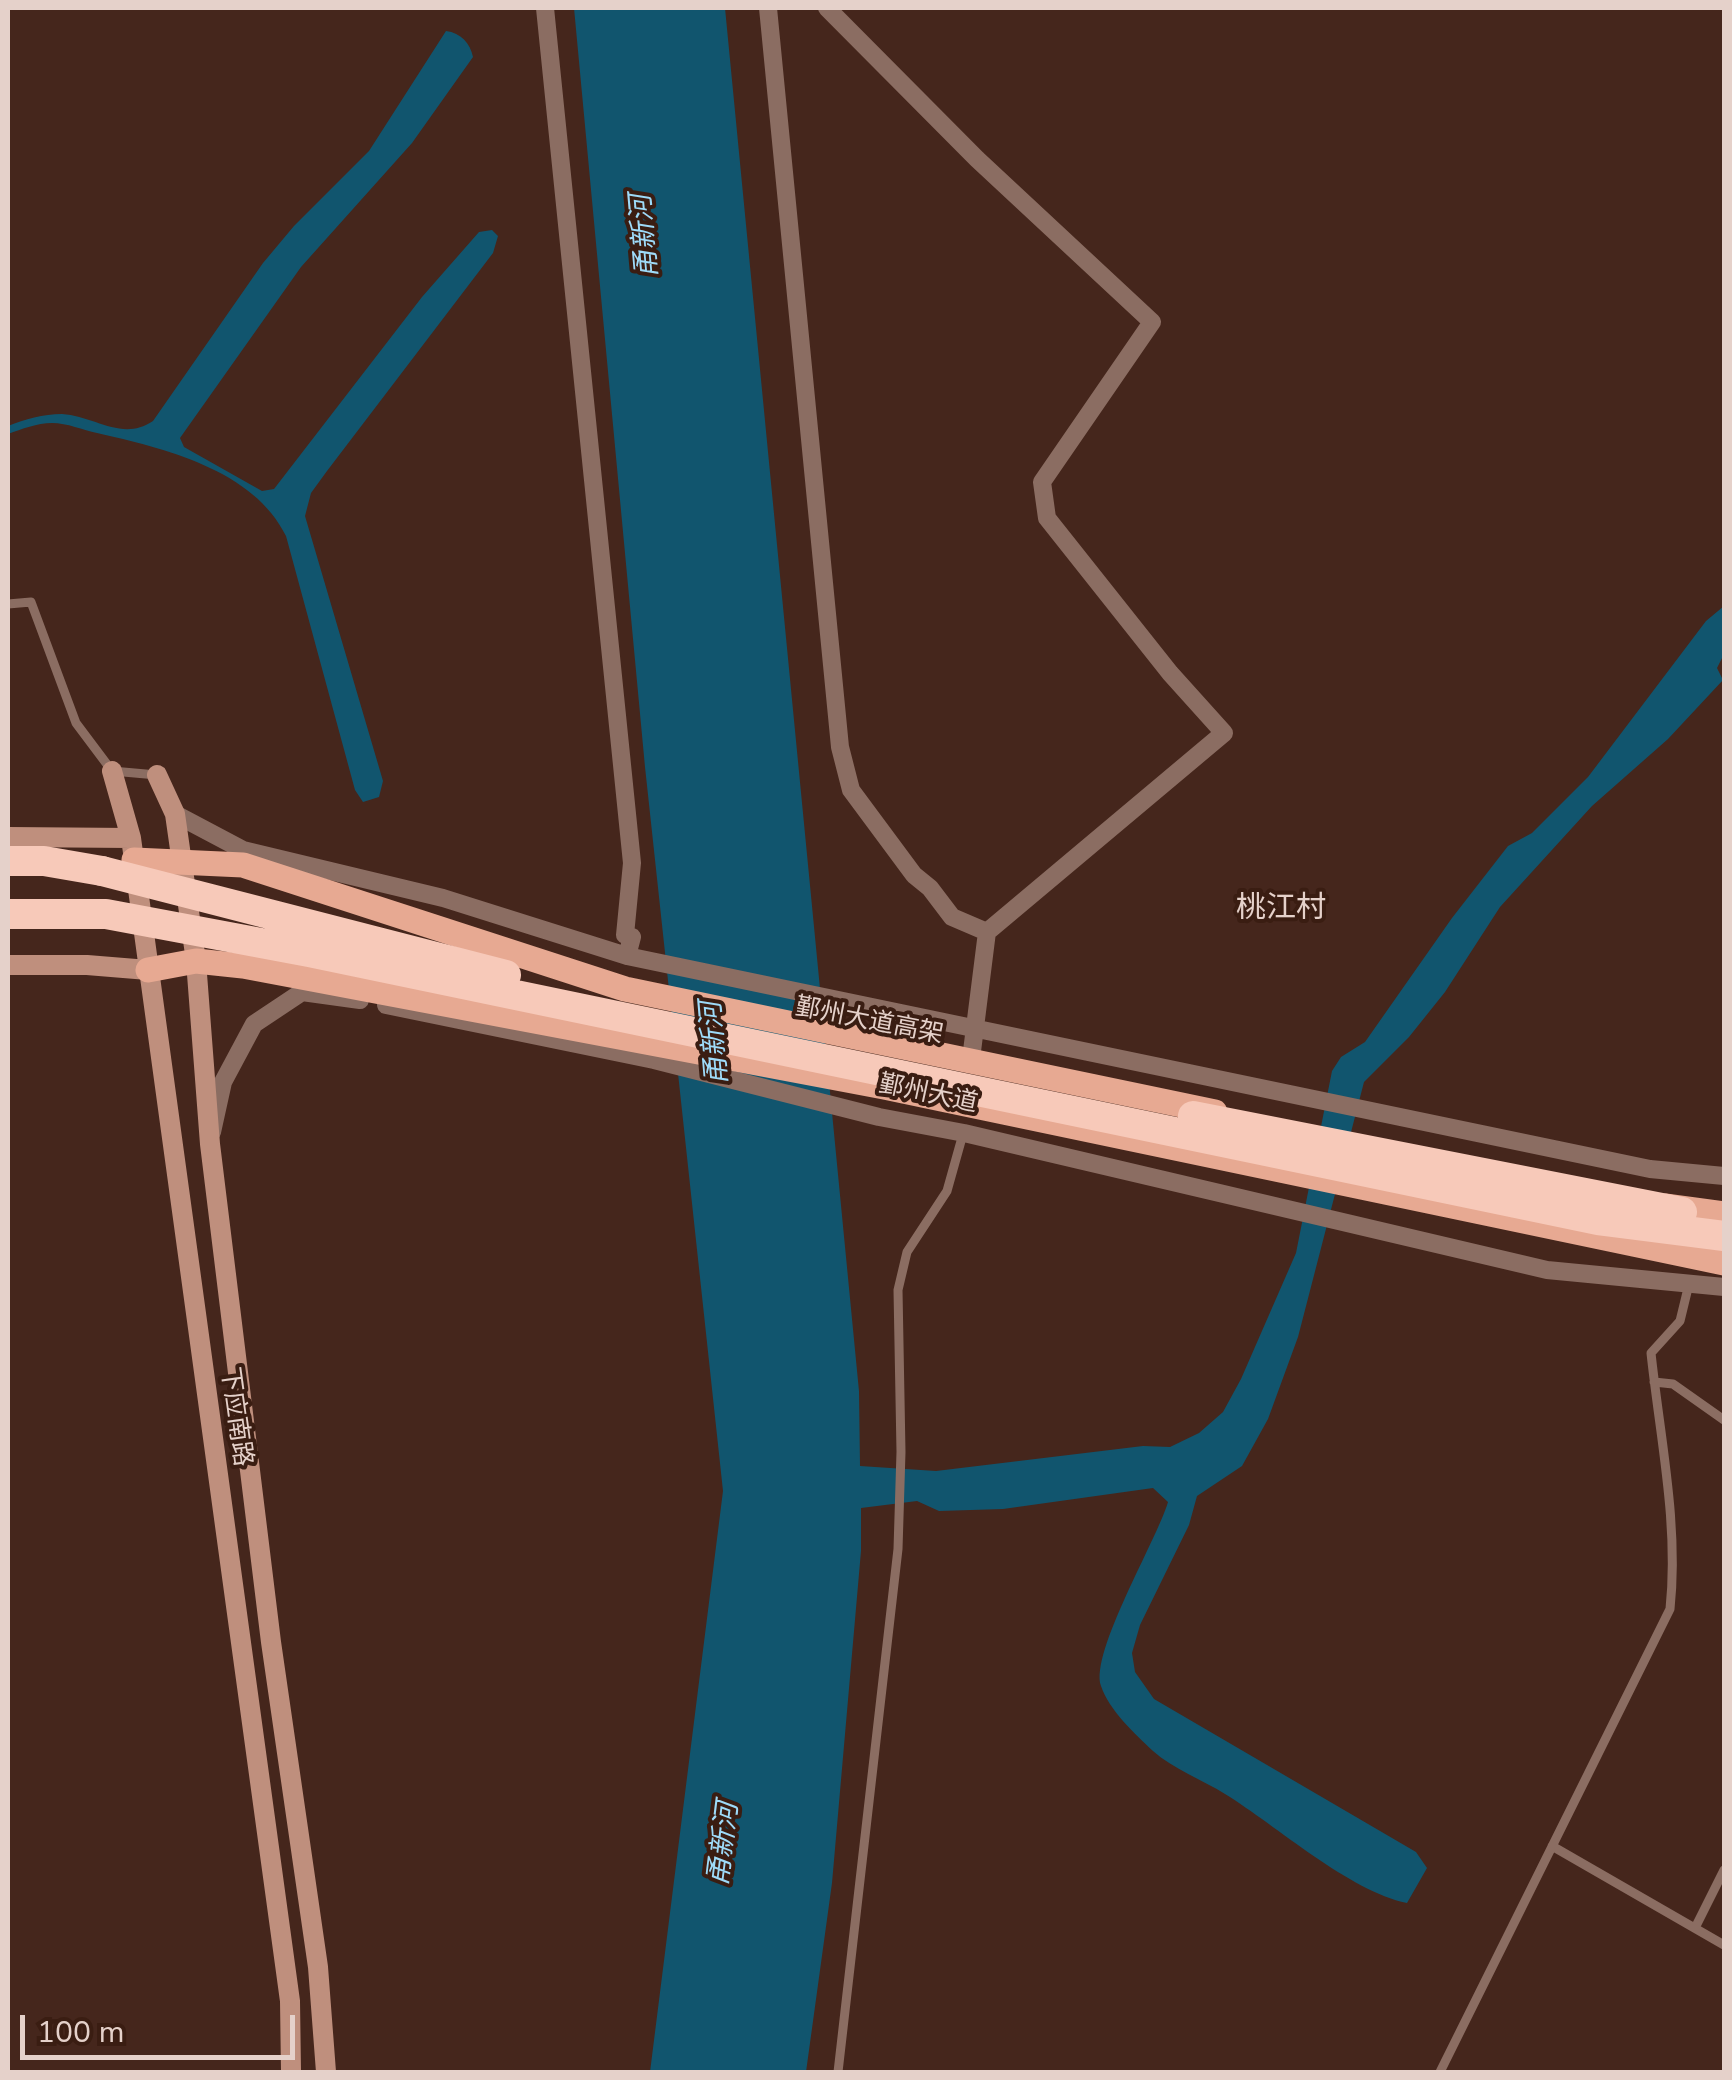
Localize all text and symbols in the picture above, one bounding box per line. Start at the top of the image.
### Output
water label: 甬新河 [626,193,666,279]
district label: 桃江村 [1236,892,1326,928]
street label: 鄞州大道高架 [793,993,945,1051]
water label: 甬新河 [696,1000,736,1086]
street label: 鄞州大道 [876,1070,980,1120]
street label: 下应南路 [213,1365,257,1469]
water label: 甬新河 [703,1800,747,1888]
scale bar [25,1995,300,2057]
text: 100 m [37,2012,124,2053]

